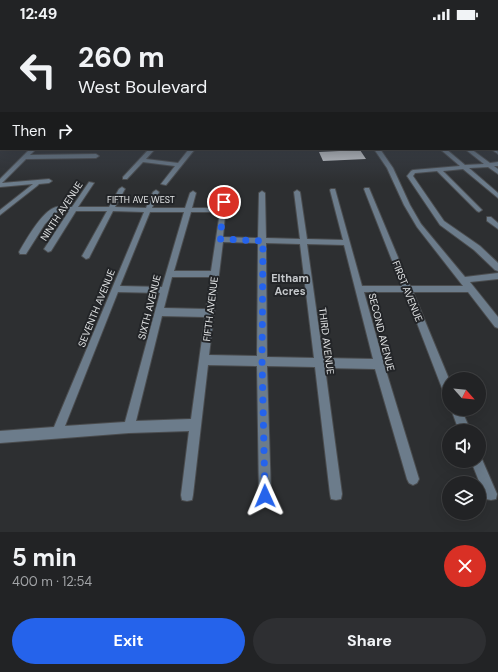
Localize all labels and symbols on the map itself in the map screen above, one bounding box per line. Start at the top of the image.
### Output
street label: NINTH AVENUE [37,179,86,243]
pin [207,185,241,219]
street label: FIFTH AVE WEST [107,194,175,206]
street label: FIRST AVENUE [389,259,426,324]
street label: SEVENTH AVENUE [75,267,118,349]
district label: Eltham Acres [271,271,309,298]
street label: SIXTH AVENUE [135,273,164,341]
street label: FIFTH AVENUE [200,276,221,342]
street label: SECOND AVENUE [366,292,398,373]
street label: THIRD AVENUE [316,307,337,376]
north arrow [442,372,486,416]
position arrow [244,475,286,517]

